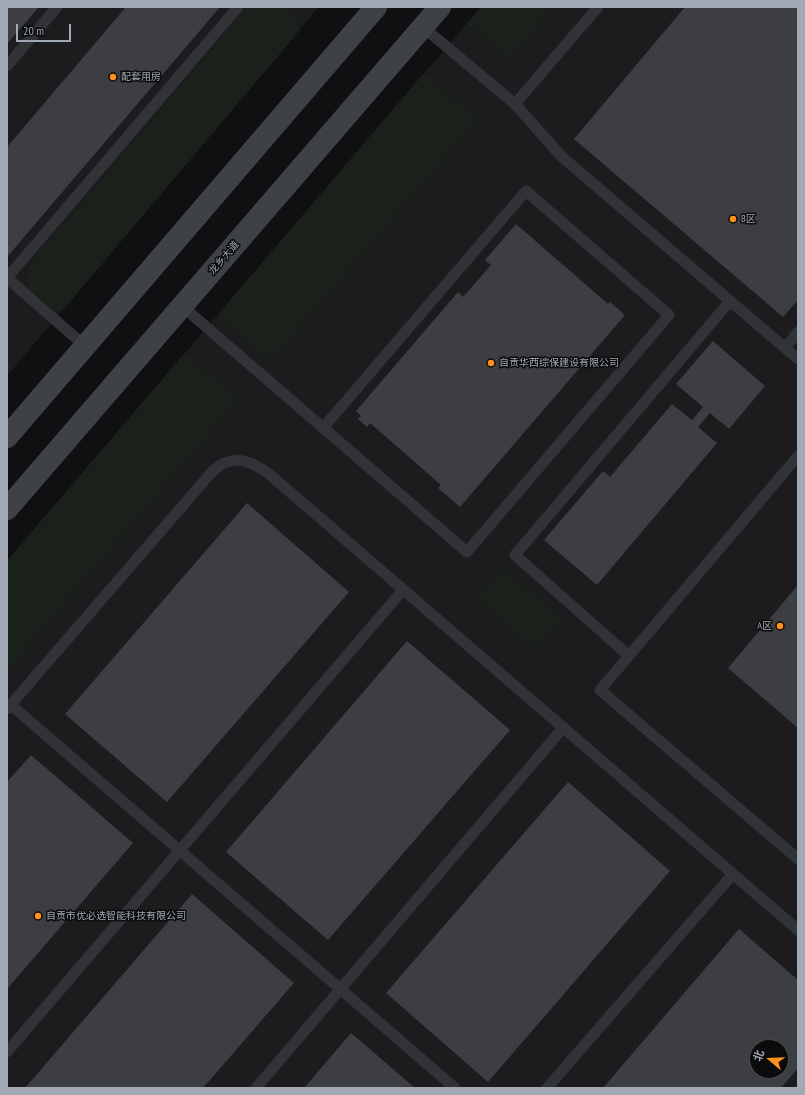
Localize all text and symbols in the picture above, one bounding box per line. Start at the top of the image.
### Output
scale bar [18,16,73,42]
text: 20 m [23,23,44,38]
place label: 配套用房 [121,71,161,83]
marker: 配套用房 [108,72,118,82]
place label: B区 [741,213,756,225]
marker: B区 [728,214,738,224]
street label: 龙乡大道 [206,239,242,277]
place label: 自贡华西综保建设有限公司 [499,357,619,369]
marker: 自贡华西综保建设有限公司 [486,358,496,368]
place label: A区 [757,620,772,632]
marker: A区 [775,621,785,631]
place label: 自贡市优必选智能科技有限公司 [46,910,186,922]
marker: 自贡市优必选智能科技有限公司 [33,911,43,921]
north arrow [749,1039,789,1079]
text: 北 [750,1048,767,1063]

